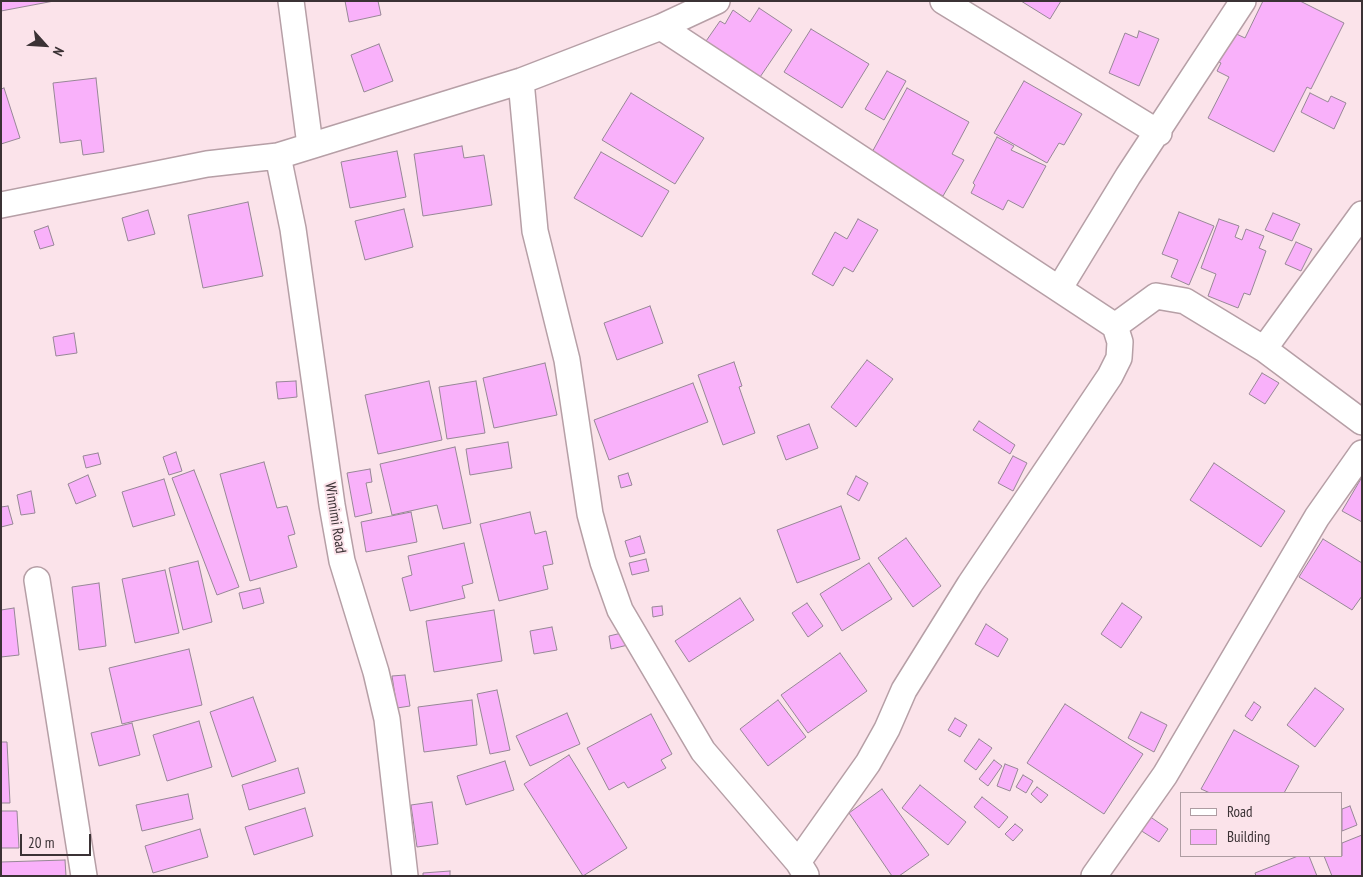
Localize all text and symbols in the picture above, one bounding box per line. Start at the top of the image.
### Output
north arrow [20,20,70,70]
text: N [49,44,68,59]
street label: Winnimi Road [321,481,349,555]
legend [1180,792,1343,857]
text: Road [1227,802,1253,821]
scale bar [22,824,94,856]
text: Building [1227,827,1270,846]
text: 20 m [28,833,54,852]

